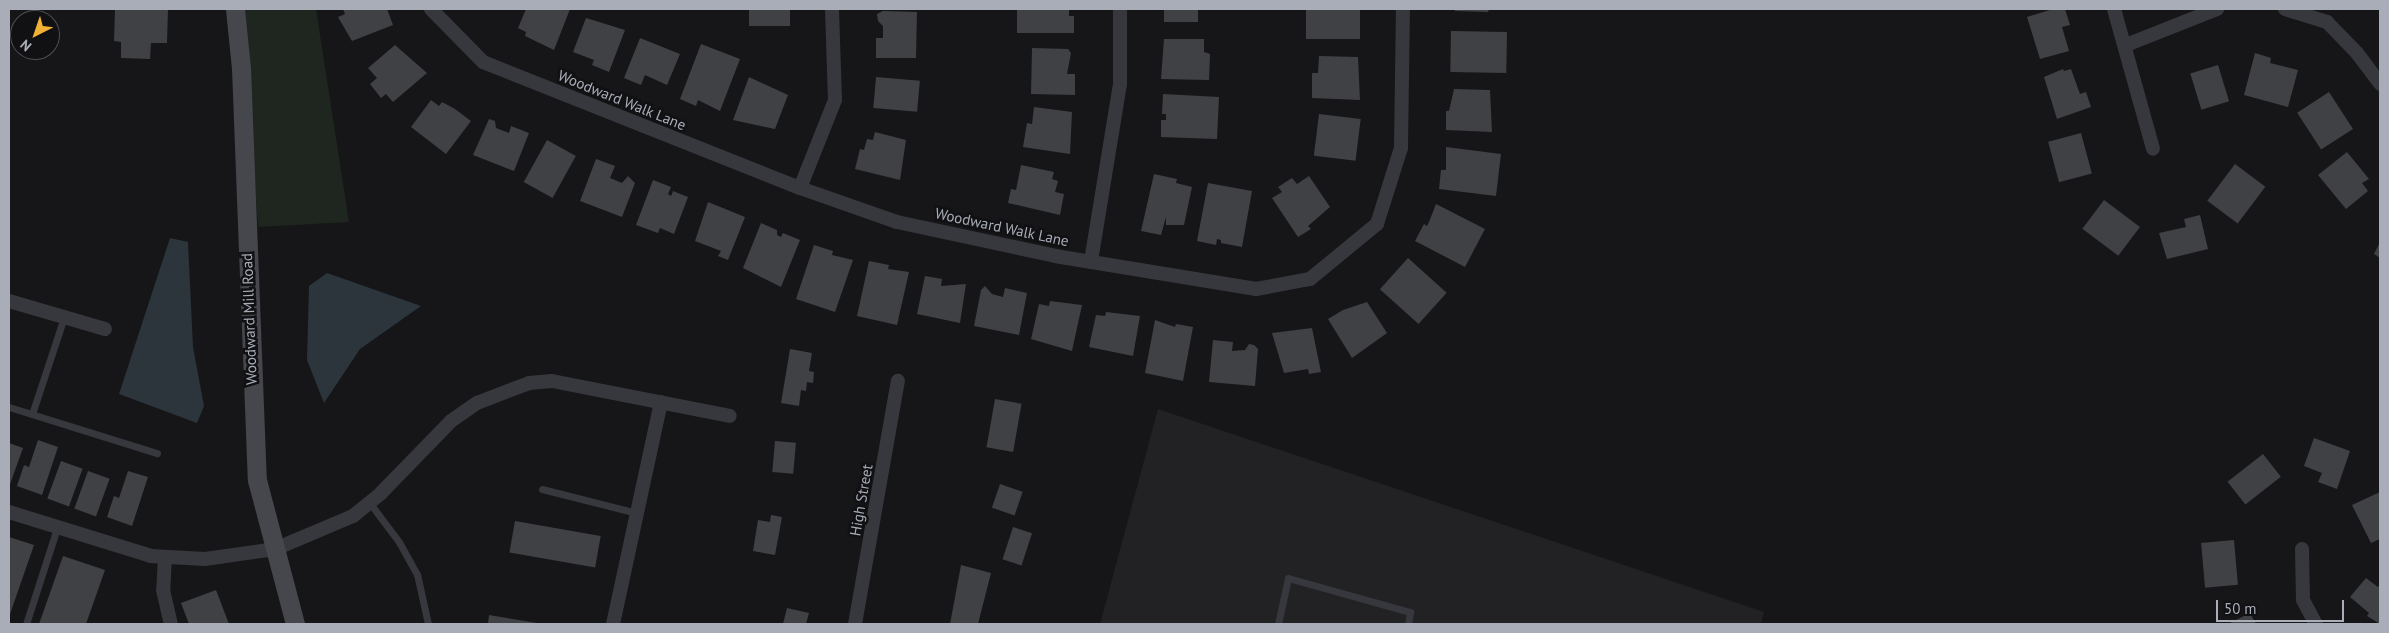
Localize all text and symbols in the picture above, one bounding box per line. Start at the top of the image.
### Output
north arrow [10,10,60,60]
text: N [16,36,35,55]
street label: Woodward Walk Lane [555,66,689,134]
street label: Woodward Walk Lane [933,204,1071,250]
street label: Woodward Mill Road [238,253,260,385]
street label: High Street [846,463,876,537]
scale bar [2219,590,2346,622]
text: 50 m [2224,599,2257,618]

